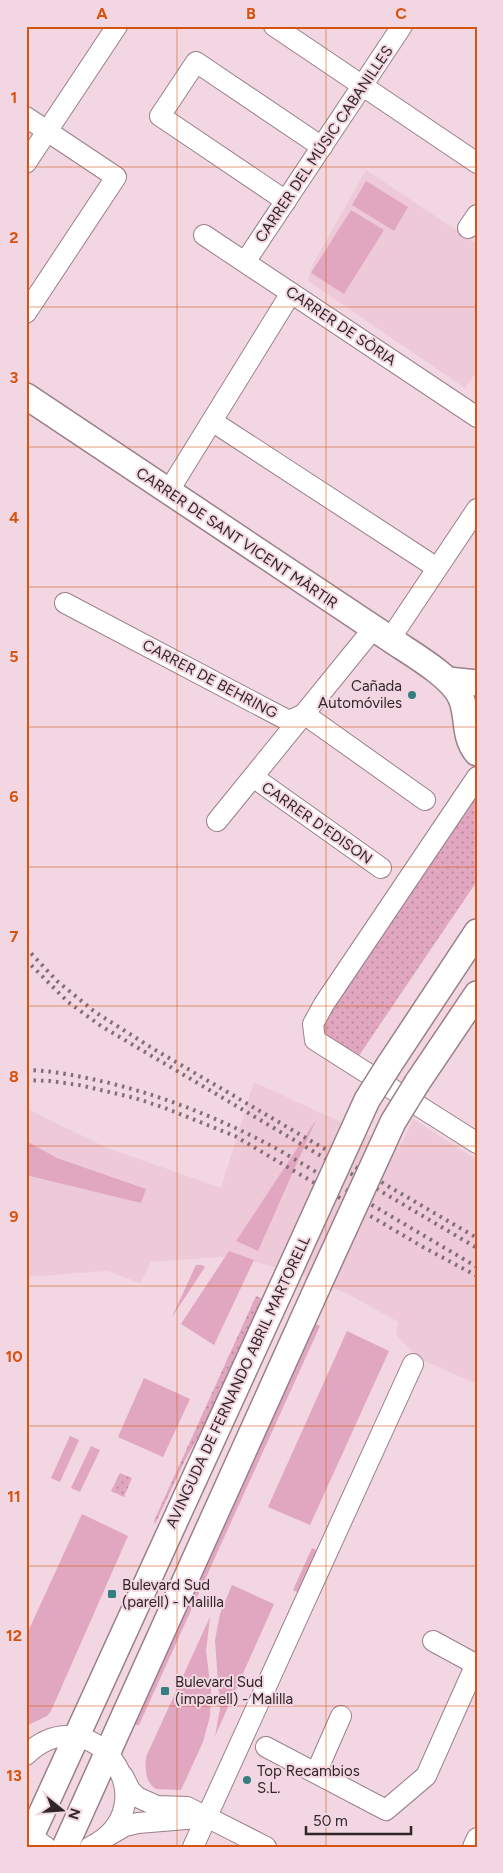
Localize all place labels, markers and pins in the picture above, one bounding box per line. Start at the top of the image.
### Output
place label: Cañada Automóviles [318,677,402,712]
marker: Cañada Automóviles [406,689,418,701]
place label: Bulevard Sud (parell) - Malilla [122,1576,224,1611]
marker: Bulevard Sud (parell) - Malilla [106,1588,118,1600]
place label: Bulevard Sud (imparell) - Malilla [175,1673,293,1708]
marker: Bulevard Sud (imparell) - Malilla [159,1685,171,1697]
place label: Top Recambios S.L. [257,1762,360,1797]
marker: Top Recambios S.L. [241,1774,253,1786]

